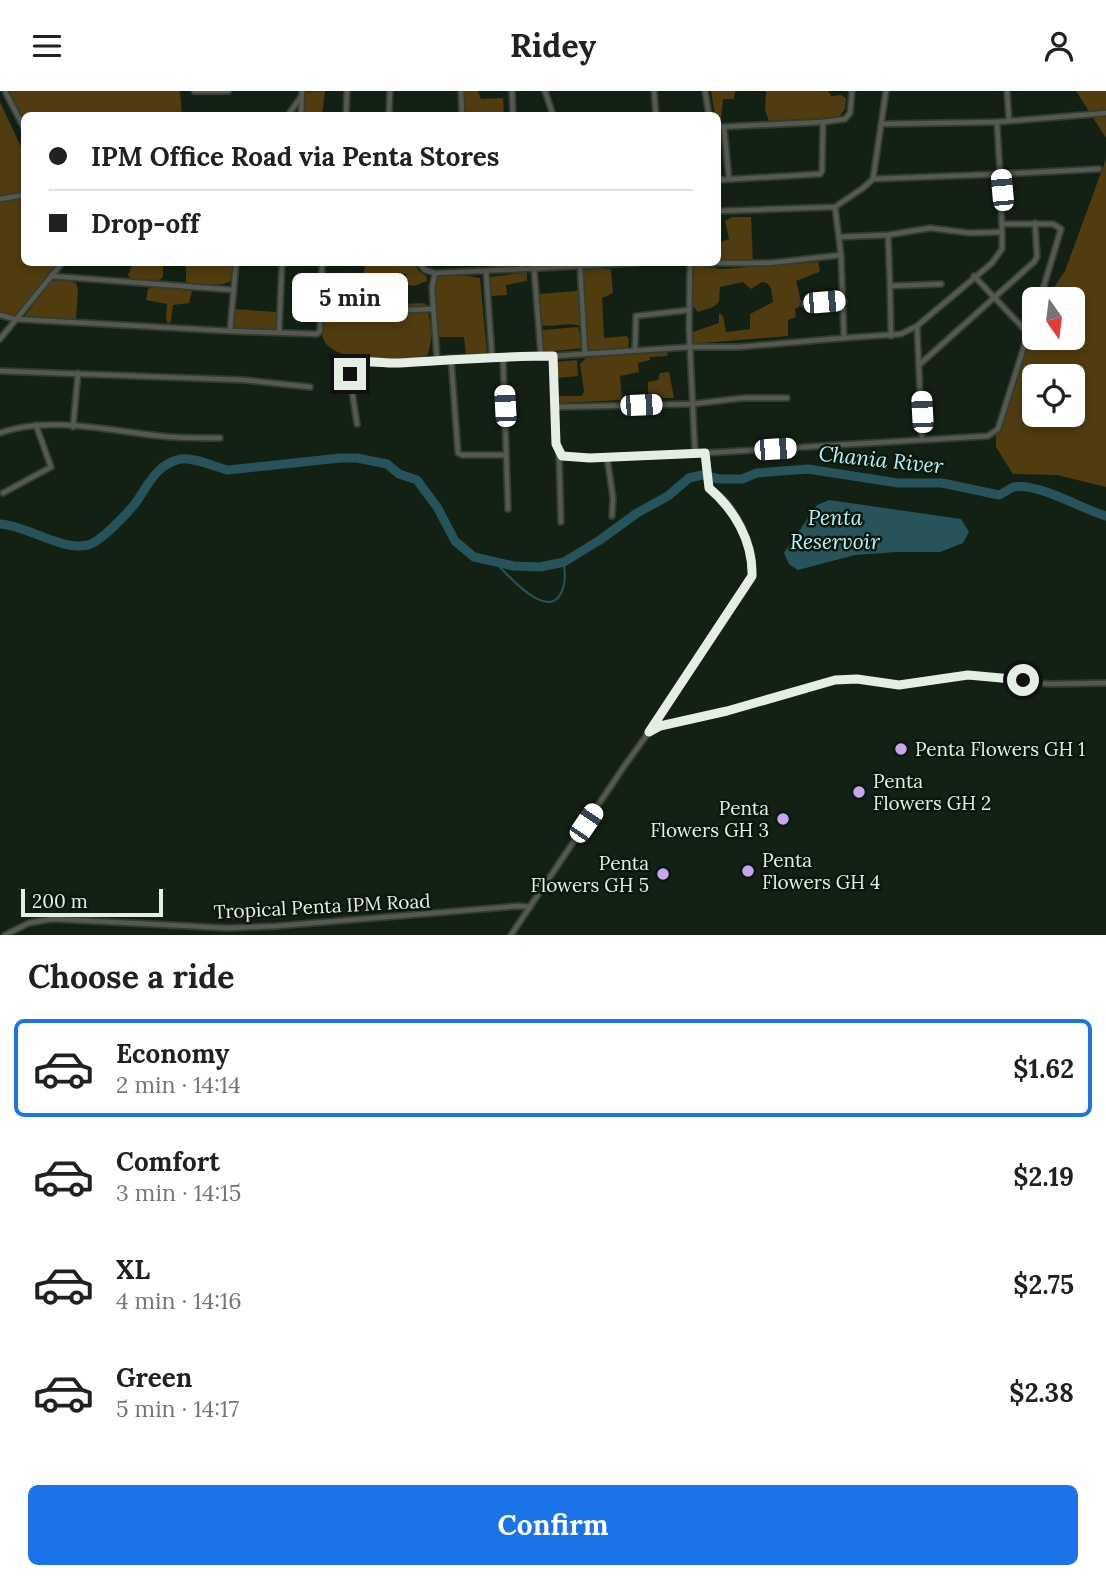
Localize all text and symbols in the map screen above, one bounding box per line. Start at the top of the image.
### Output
text: Ridey [510,25,596,66]
icon: menu [28,27,66,65]
icon: person [1040,27,1078,65]
text: IPM Office Road via Penta Stores [91,140,499,173]
car [990,168,1015,212]
text: Drop-off [91,207,199,240]
callout: 5 min [292,273,408,321]
text: 5 min [319,283,381,312]
north arrow [1022,287,1085,350]
map controls [1022,287,1085,427]
car [803,290,846,314]
route end [334,358,366,390]
button: locate [1022,364,1085,427]
car [494,384,517,428]
car [911,390,934,434]
car [620,394,663,416]
car [754,437,797,461]
water label: Chania River [817,440,945,480]
water label: Penta Reservoir [790,504,880,555]
route start [1007,664,1039,696]
place label: Penta Flowers GH 1 [915,737,1085,761]
marker: Penta Flowers GH 1 [893,741,909,757]
place label: Penta Flowers GH 2 [873,769,991,815]
marker: Penta Flowers GH 2 [851,784,867,800]
place label: Penta Flowers GH 3 [650,796,769,842]
car [566,800,607,846]
marker: Penta Flowers GH 3 [775,811,791,827]
place label: Penta Flowers GH 4 [762,848,880,894]
place label: Penta Flowers GH 5 [531,851,649,897]
marker: Penta Flowers GH 4 [740,863,756,879]
marker: Penta Flowers GH 5 [655,866,671,882]
scale bar [21,886,163,918]
street label: Tropical Penta IPM Road [213,888,431,924]
text: 200 m [32,889,88,913]
text: Choose a ride [28,956,235,997]
icon: car [32,1037,95,1100]
text: Economy [116,1037,229,1070]
text: $1.62 [1013,1052,1074,1085]
text: 2 min · 14:14 [116,1070,241,1099]
icon: car [32,1145,95,1208]
text: Comfort [116,1145,220,1178]
text: $2.19 [1013,1160,1074,1193]
text: 3 min · 14:15 [116,1178,241,1207]
icon: car [32,1253,95,1316]
text: XL [116,1253,150,1286]
text: $2.75 [1013,1268,1074,1301]
text: 4 min · 14:16 [116,1286,242,1315]
icon: car [32,1361,95,1424]
text: Green [116,1361,192,1394]
text: $2.38 [1009,1376,1074,1409]
text: 5 min · 14:17 [116,1394,239,1423]
button: Confirm [28,1485,1078,1565]

